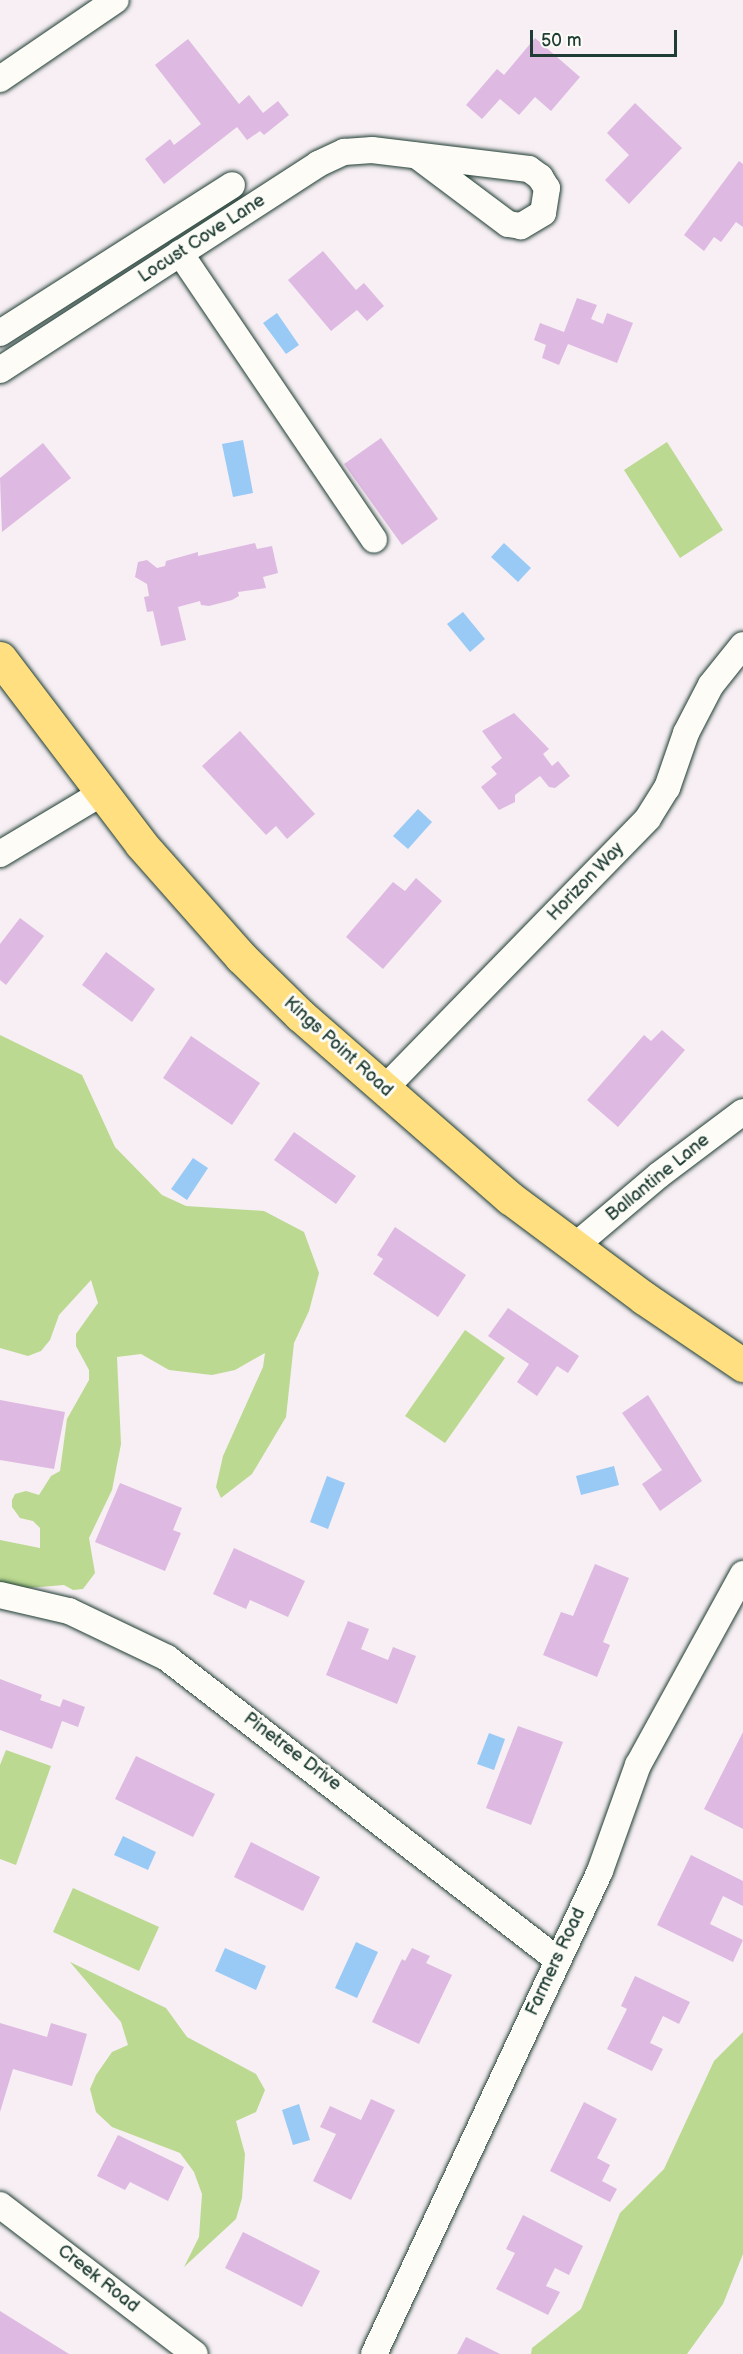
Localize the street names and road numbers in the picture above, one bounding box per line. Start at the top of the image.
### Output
street label: Locust Cove Lane [135,190,269,288]
street label: Horizon Way [543,838,629,926]
street label: Kings Point Road [279,992,397,1102]
street label: Ballantine Lane [602,1130,714,1226]
street label: Pinetree Drive [239,1708,345,1796]
street label: Farmers Road [522,1905,590,2019]
street label: Creek Road [53,2240,143,2318]

